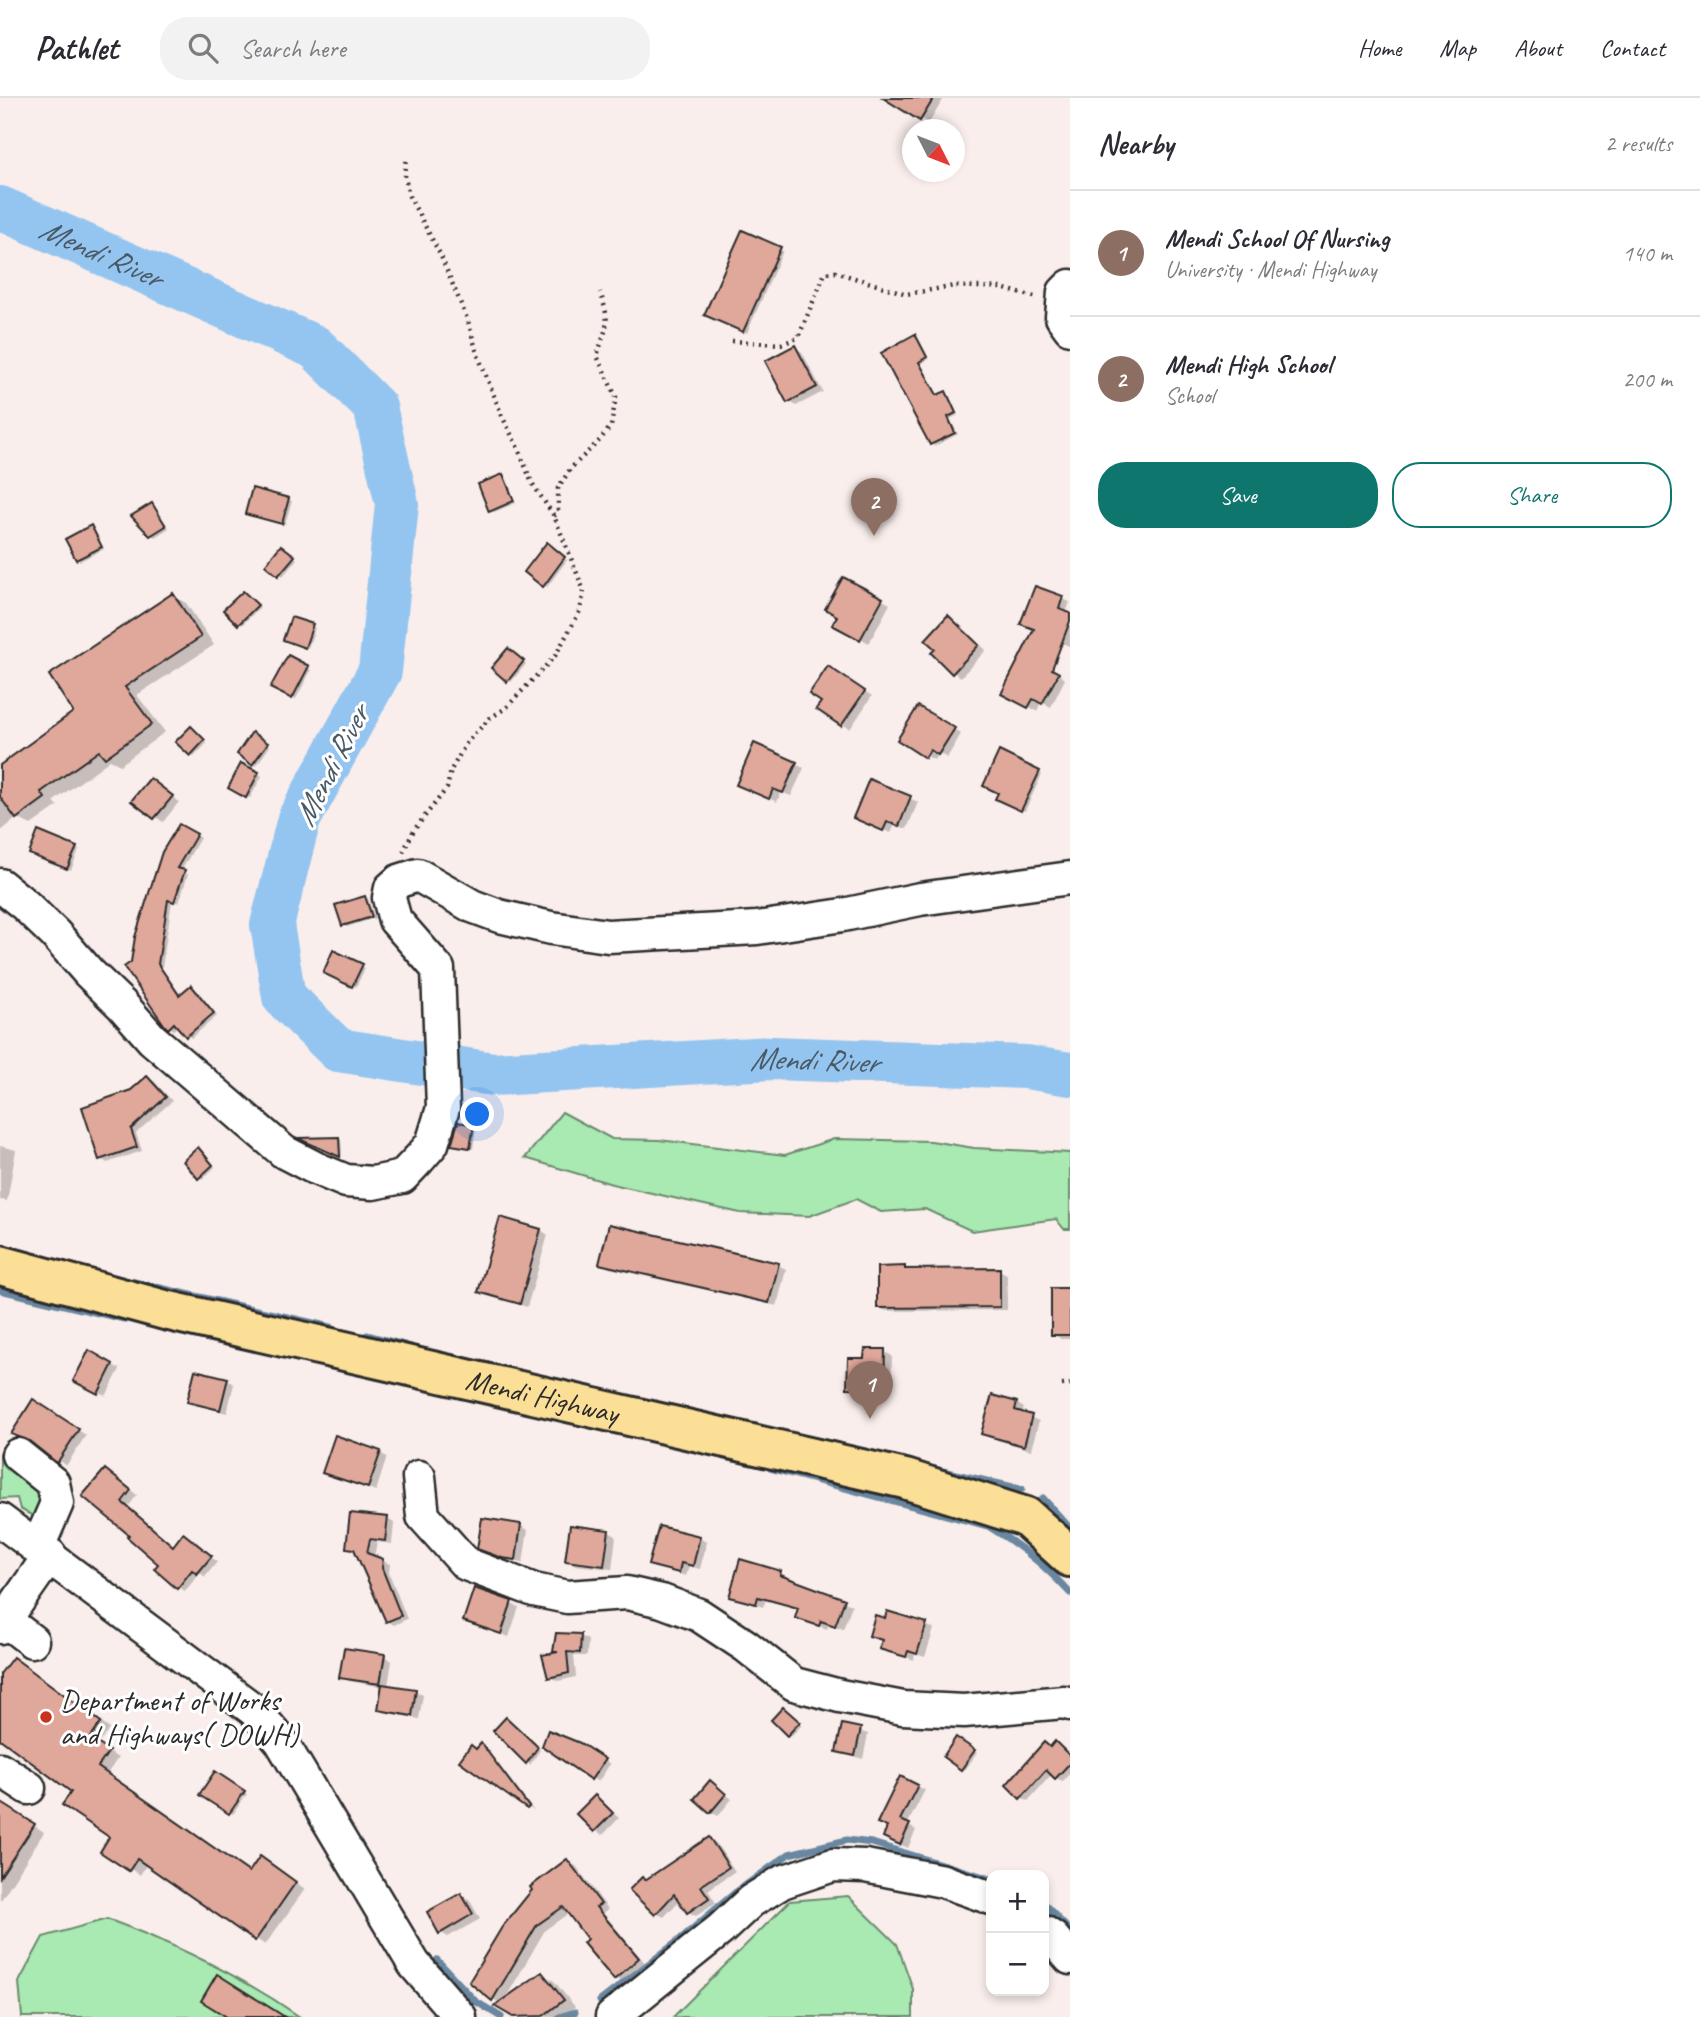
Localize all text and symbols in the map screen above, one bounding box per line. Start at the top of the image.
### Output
search box [160,17,650,80]
text: Pathlet [35,27,118,69]
icon: search [184,29,222,67]
text: Search here [240,32,346,65]
text: Home [1358,33,1401,63]
text: Map [1439,33,1476,63]
text: About [1514,33,1562,63]
text: Contact [1600,33,1665,63]
north arrow [902,119,965,182]
text: Nearby [1098,125,1174,163]
text: 2 results [1605,129,1672,158]
water label: Mendi River [34,208,173,299]
text: Mendi School Of Nursing [1165,222,1389,255]
text: 1 [1116,239,1126,268]
text: 140 m [1623,239,1672,268]
text: University · Mendi Highway [1165,255,1376,284]
text: Mendi High School [1165,348,1331,381]
text: 2 [1116,365,1126,394]
text: 200 m [1623,365,1672,394]
text: School [1165,381,1214,410]
button: Save [1098,462,1378,528]
button: Share [1392,462,1672,528]
pin: 2 [851,478,897,536]
water label: Mendi River [284,695,381,833]
water label: Mendi River [748,1037,884,1082]
your location [460,1097,494,1131]
street label: Mendi Highway [462,1360,625,1433]
pin: 1 [847,1361,893,1419]
place label: Department of Works and Highways( DOWH) [60,1681,301,1753]
marker: Department of Works and Highways( DOWH) [38,1709,54,1725]
map controls [986,1870,1049,1996]
button: + [986,1870,1049,1933]
button: − [986,1933,1049,1996]

